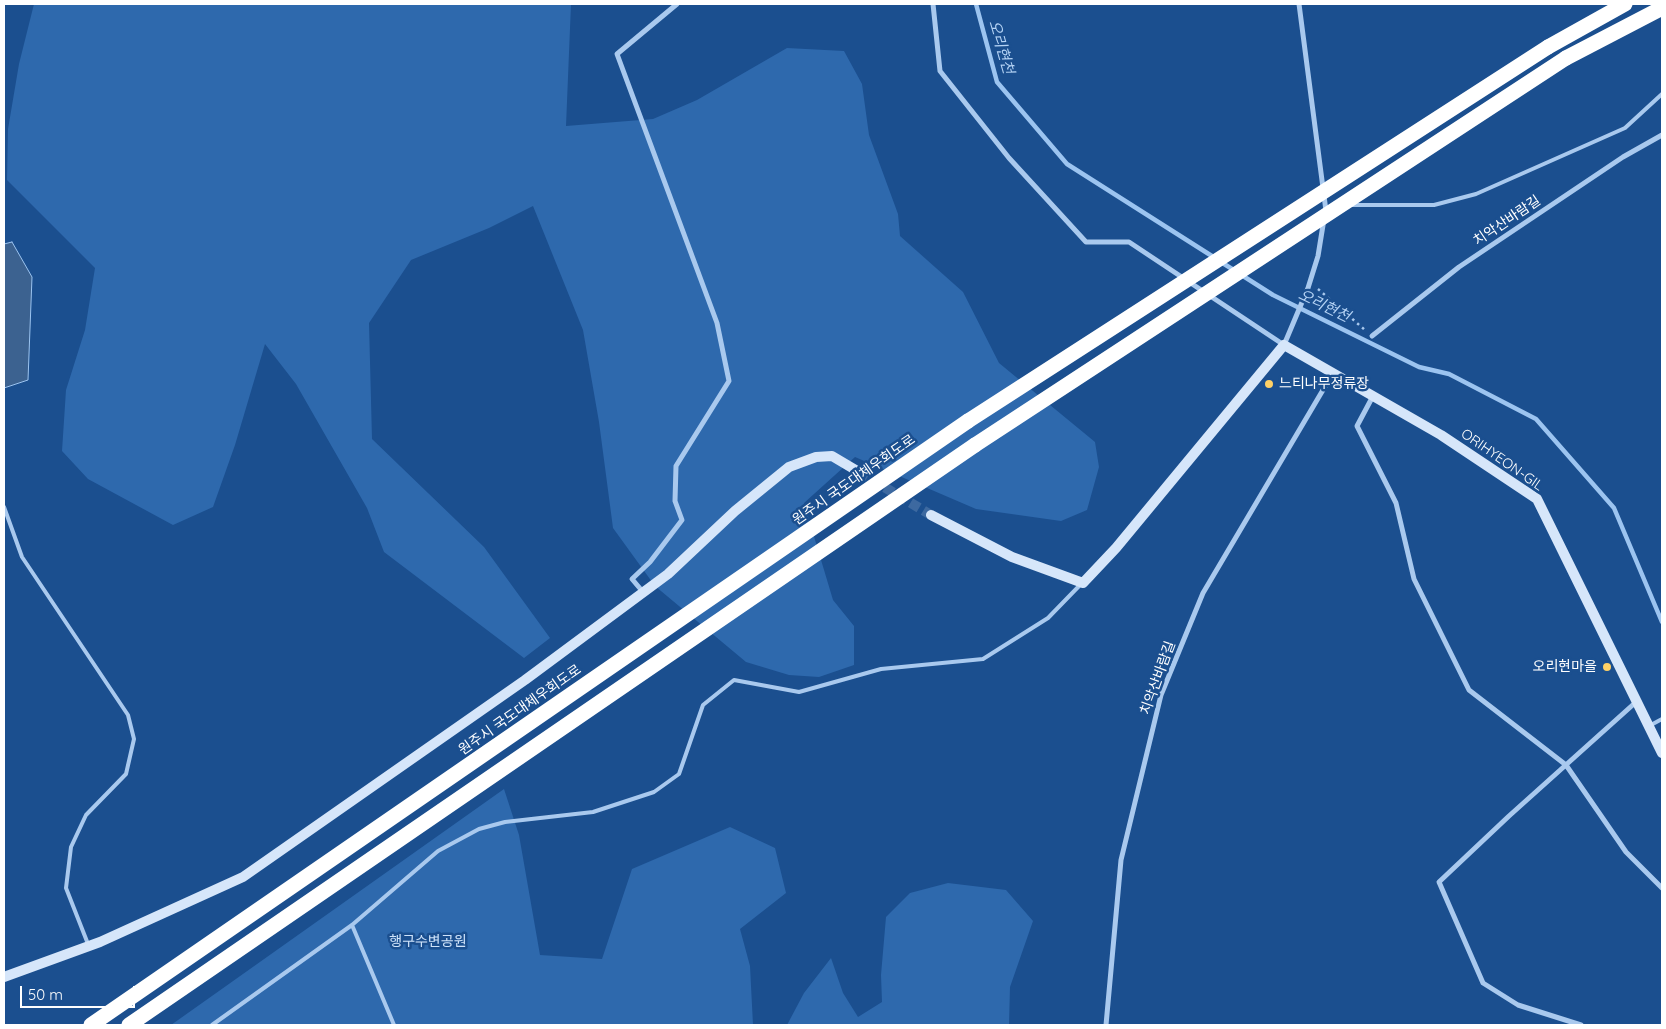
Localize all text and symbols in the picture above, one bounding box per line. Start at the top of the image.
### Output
water label: 오리현천 [985,18,1017,76]
street label: 치악산바람길 [1470,192,1544,250]
water label: 오리현천 [1295,286,1353,326]
place label: 느티나무정류장 [1279,376,1369,392]
marker: 느티나무정류장 [1263,378,1275,390]
street label: ORIHYEON-GIL [1458,425,1546,495]
street label: 원주시 국도대체우회도로 [790,431,918,529]
street label: 치악산바람길 [1137,639,1179,717]
place label: 오리현마을 [1533,659,1597,675]
street label: 원주시 국도대체우회도로 [456,661,584,759]
marker: 오리현마을 [1601,661,1613,673]
park label: 행구수변공원 [389,934,467,950]
scale bar [22,976,138,1008]
text: 50 m [28,985,63,1004]

